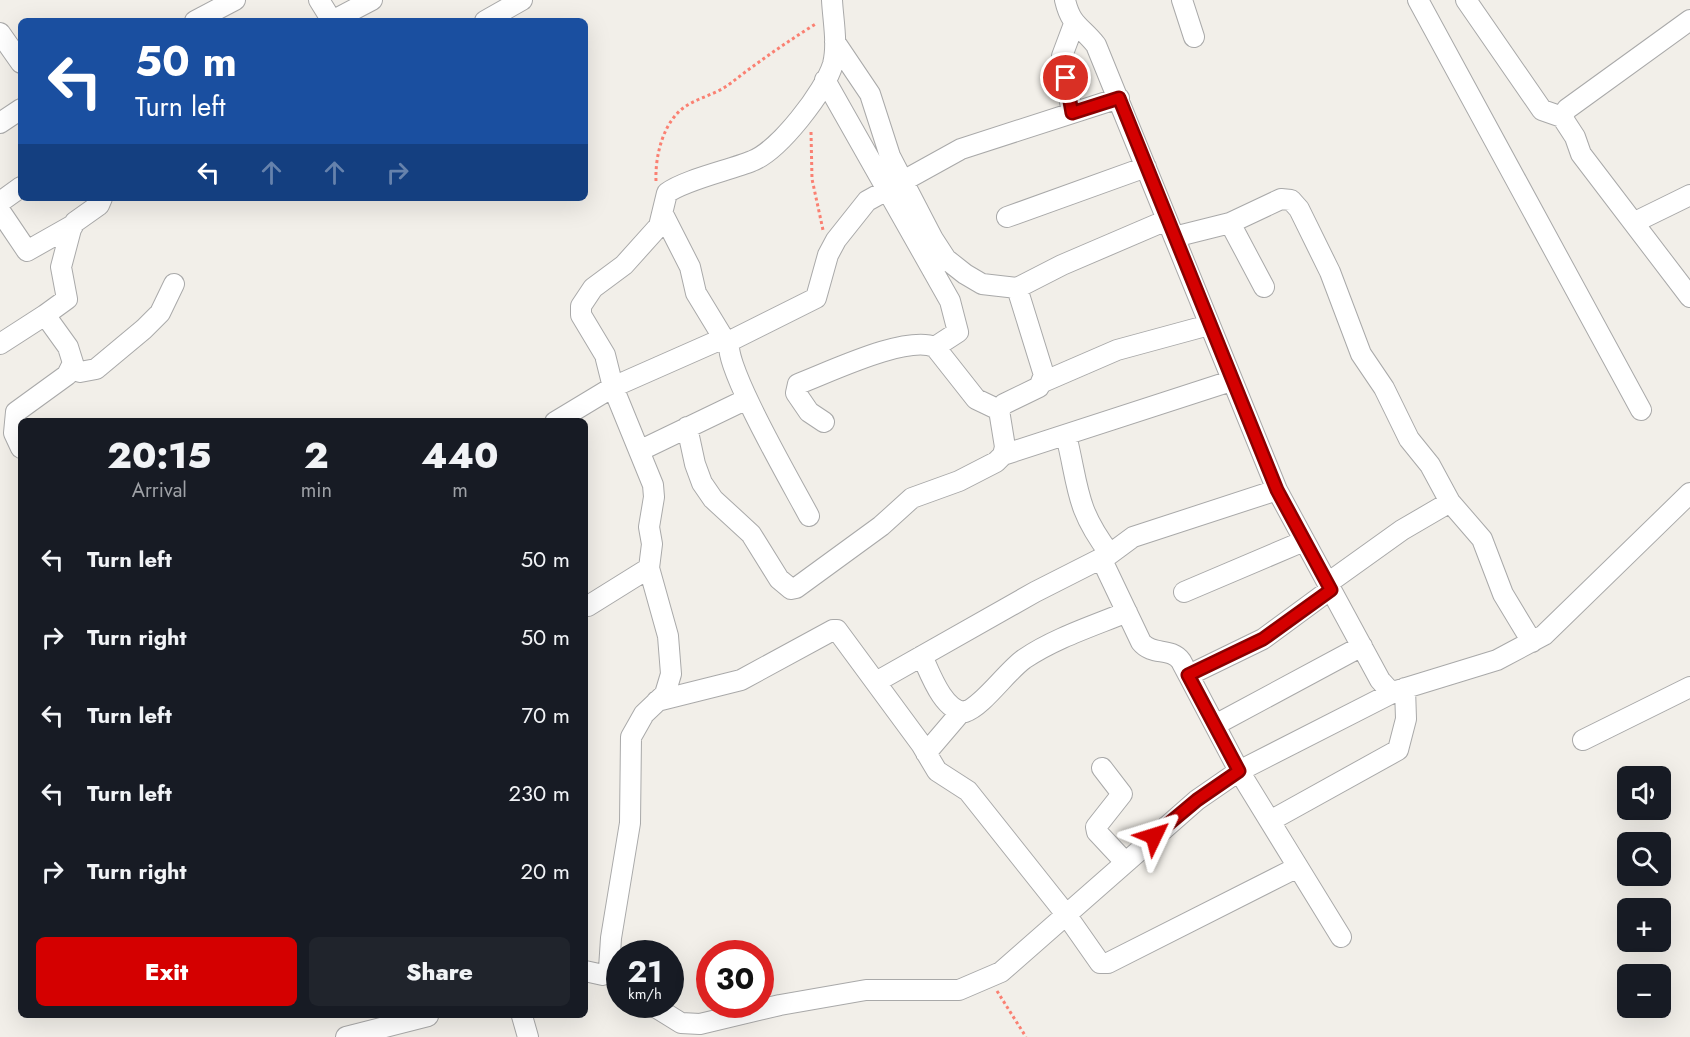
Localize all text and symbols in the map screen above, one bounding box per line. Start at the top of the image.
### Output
text: 50 m [135,31,237,92]
icon: left [36,42,114,120]
pin [1040,52,1091,103]
icon: arrive [1049,61,1082,94]
text: Turn left [135,87,225,126]
icon: left [192,156,225,189]
icon: ahead [255,156,288,189]
icon: ahead [318,156,351,189]
icon: right [381,156,414,189]
text: 20:15 [107,429,211,481]
text: 2 [304,429,329,481]
text: 440 [421,429,499,481]
text: Arrival [132,476,187,505]
text: min [301,476,332,505]
text: m [452,476,468,505]
icon: left [36,543,69,576]
text: Turn left [87,543,172,575]
text: 50 m [521,543,570,575]
icon: right [36,621,69,654]
text: Turn right [87,621,187,653]
text: 50 m [521,621,570,653]
icon: left [36,699,69,732]
text: Turn left [87,699,172,731]
text: 70 m [521,699,570,731]
map controls [1617,766,1671,1018]
button: sound [1617,766,1671,820]
icon: left [36,777,69,810]
text: Turn left [87,777,172,809]
text: 230 m [509,777,570,809]
position arrow [1122,804,1186,868]
button: search [1617,832,1671,886]
icon: right [36,855,69,888]
text: Turn right [87,855,187,887]
text: 20 m [521,855,570,887]
button: + [1617,898,1671,952]
button: Exit [36,937,297,1006]
button: Share [309,937,570,1006]
speed limit sign: 30 [696,940,774,1018]
text: 21 [628,950,662,993]
button: − [1617,964,1671,1018]
text: km/h [628,983,662,1005]

